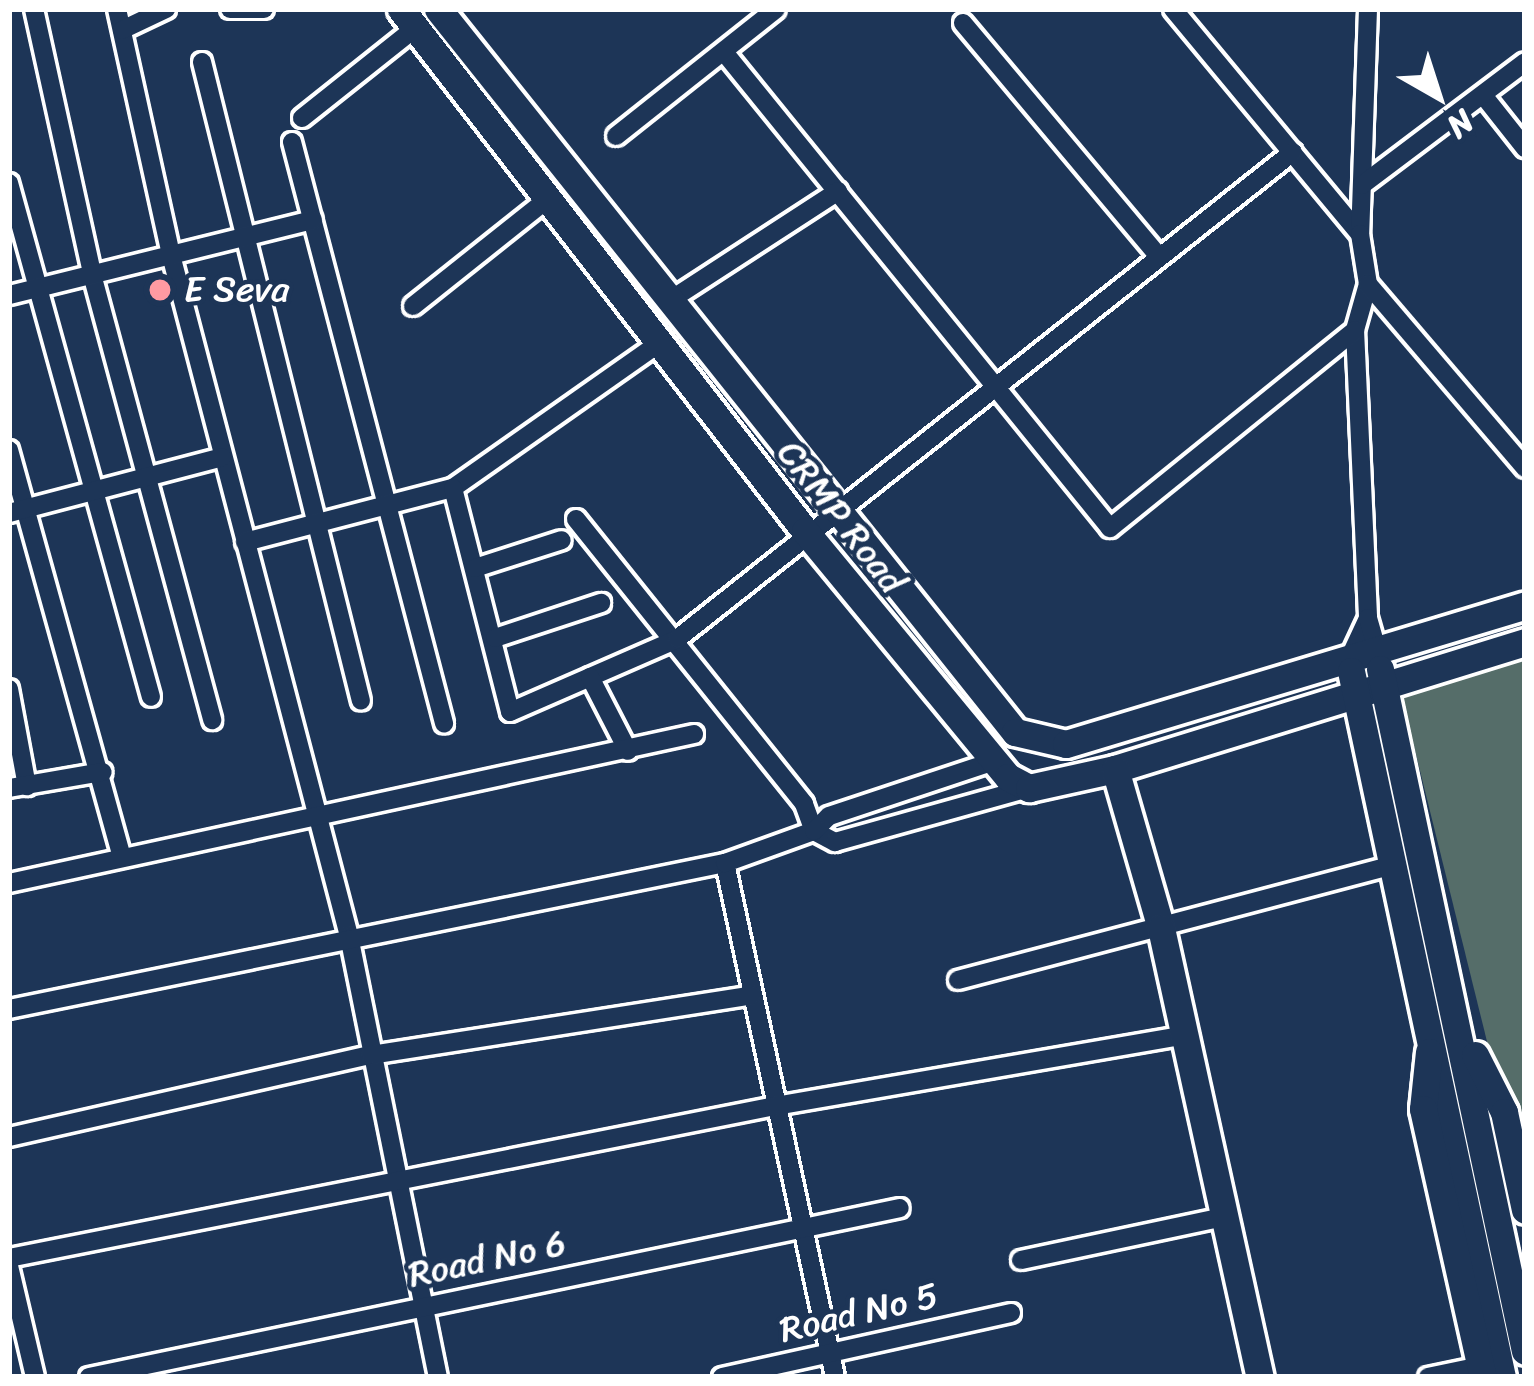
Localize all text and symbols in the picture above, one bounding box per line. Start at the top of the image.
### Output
north arrow [1378,36,1498,156]
text: N [1434,94,1488,154]
place label: E Seva [184,268,289,312]
marker: E Seva [147,277,173,303]
street label: CRMP Road [768,432,914,602]
street label: Road No 6 [404,1221,570,1297]
street label: Road No 5 [776,1274,942,1352]

